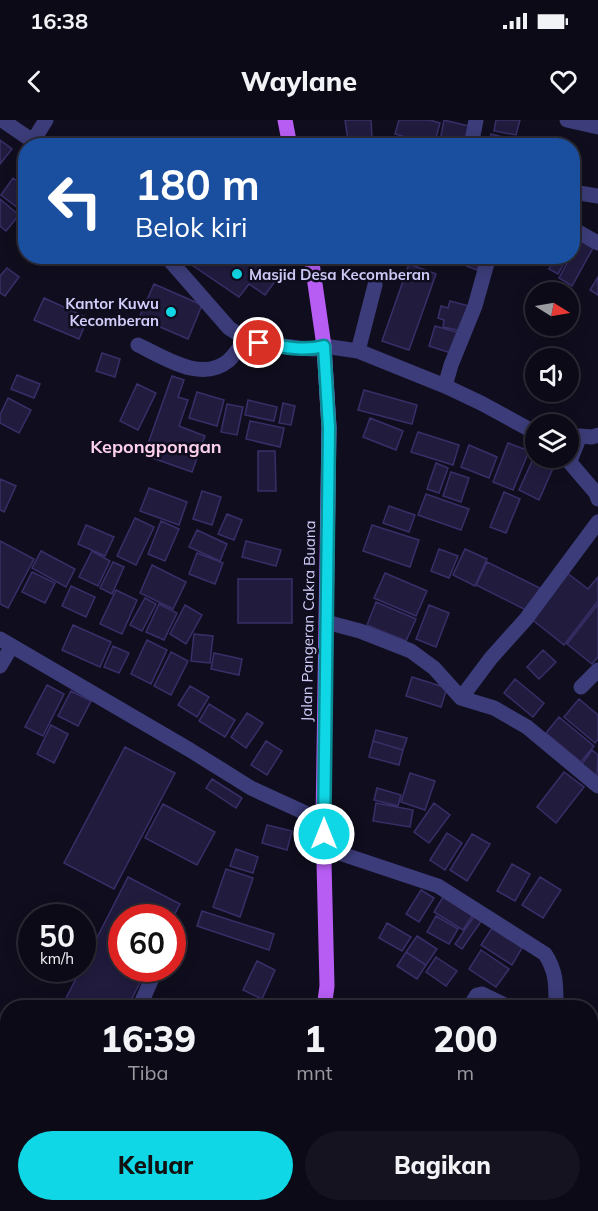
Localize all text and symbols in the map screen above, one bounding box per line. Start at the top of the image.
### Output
text: 16:38 [30,7,88,35]
text: Waylane [241,64,357,98]
icon: back [18,65,51,98]
icon: heart [547,65,580,98]
text: 180 m [135,158,260,211]
icon: left [36,162,114,240]
text: Belok kiri [135,210,247,244]
place label: Masjid Desa Kecomberan [249,265,430,284]
marker: Masjid Desa Kecomberan [230,267,244,281]
north arrow [525,282,579,336]
map controls [525,282,579,468]
place label: Kantor Kuwu Kecomberan [65,294,159,330]
marker: Kantor Kuwu Kecomberan [164,305,178,319]
pin [233,317,284,368]
icon: arrive [242,326,275,359]
button: sound [525,348,579,402]
button: layers [525,414,579,468]
district label: Kepongpongan [90,435,222,458]
street label: Jalan Pangeran Cakra Buana [297,520,319,722]
position arrow [292,802,356,866]
speed limit sign: 60 [108,904,186,982]
text: 50 [39,917,75,955]
text: km/h [40,949,74,968]
text: 16:39 [100,1016,196,1061]
text: 1 [304,1016,325,1061]
text: 200 [433,1016,498,1061]
text: Tiba [128,1060,169,1085]
text: mnt [296,1060,333,1085]
text: m [457,1060,474,1085]
button: Keluar [18,1131,293,1200]
button: Bagikan [305,1131,580,1200]

